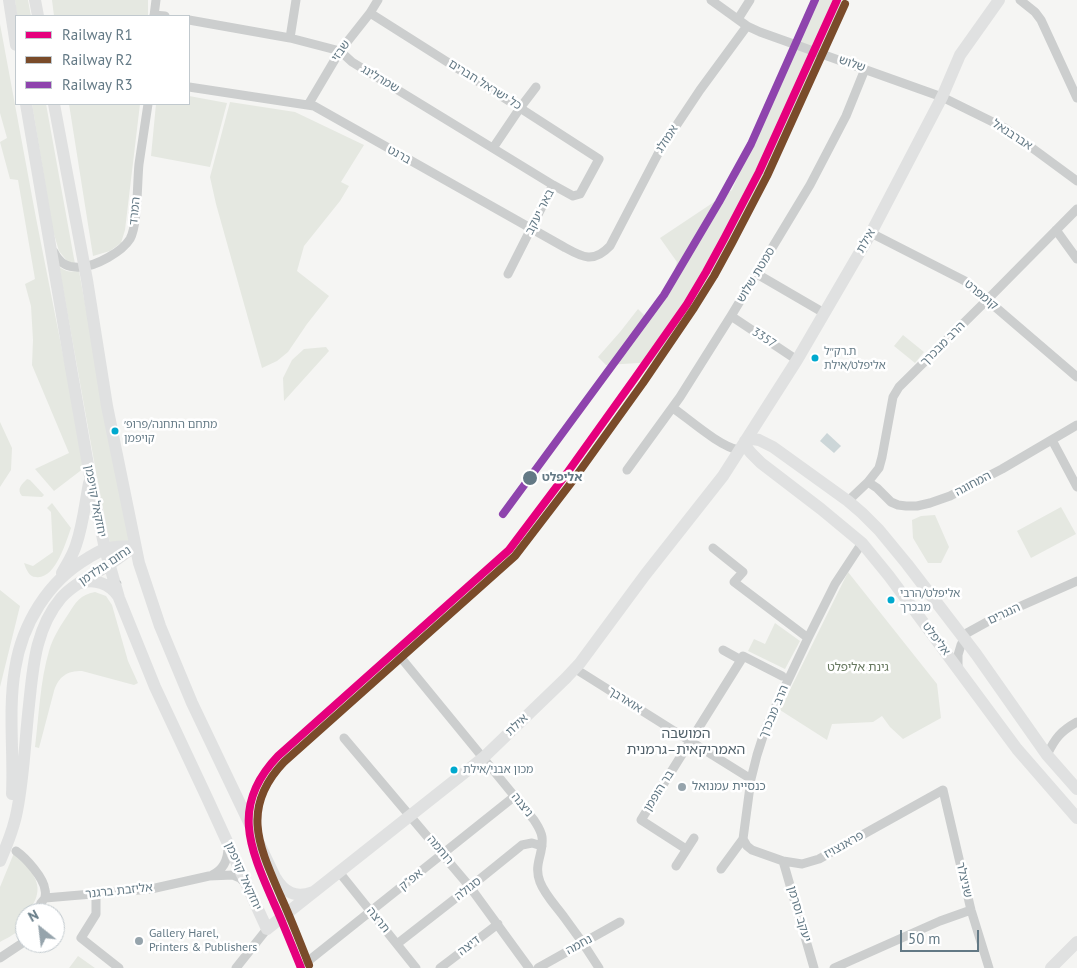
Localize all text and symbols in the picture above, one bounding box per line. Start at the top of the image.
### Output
legend [15,15,190,105]
text: Railway R1 [62,25,133,44]
street label: שבזי [329,38,353,64]
text: Railway R2 [62,50,133,69]
street label: שלוש [837,53,867,75]
street label: כל ישראל חברים [446,57,524,113]
street label: שמרלינג [358,62,402,96]
text: Railway R3 [62,75,133,94]
street label: אברבנאל [989,117,1035,153]
street label: אמזלג [653,122,681,156]
street label: ברנט [385,143,413,167]
street label: באר יעקב [522,187,558,237]
street label: המרד [126,196,144,226]
street label: אילת [853,226,879,256]
street label: סמטת שלוש [734,245,778,305]
street label: קומפרט [961,277,1001,313]
street label: הרב מבכרך [918,319,968,369]
street label: 3357 [749,325,779,351]
place label: ת.רק״ל אליפלט/אילת [824,345,886,371]
marker: ת.רק״ל אליפלט/אילת [810,353,820,363]
place label: מתחם התחנה/פרופ׳ קויפמן [124,418,217,444]
marker: מתחם התחנה/פרופ׳ קויפמן [110,426,120,436]
street label: יחזקאל קויפמן [81,464,109,538]
street label: המחוגה [952,468,994,500]
marker: אליפלט [521,469,539,487]
place label: אליפלט [542,471,582,485]
street label: נחום גולדמן [76,543,134,589]
place label: אליפלט/הרבי מבכרך [900,587,960,613]
marker: אליפלט/הרבי מבכרך [886,595,896,605]
street label: הנגרים [985,600,1023,628]
street label: אליפלט [919,620,953,658]
park label: גינת אליפלט [827,661,889,675]
street label: הרב מבכרך [756,683,792,741]
street label: אוארבך [605,684,645,716]
street label: אילת [503,711,531,739]
district label: המושבה האמריקאית–גרמנית [627,726,745,759]
place label: מכון אבני/אילת [463,763,533,777]
marker: מכון אבני/אילת [449,765,459,775]
street label: בר הופמן [641,768,677,814]
place label: כנסיית עמנואל [692,780,766,794]
marker: כנסיית עמנואל [676,781,688,793]
street label: ניצנה [508,790,536,820]
street label: פראנצויז [822,828,866,862]
street label: רוחמה [424,833,456,867]
street label: יחזקאל קויפמן [222,840,264,912]
street label: שניצלר [953,861,975,899]
street label: אפ"ק [396,866,426,894]
street label: סגולה [452,874,484,904]
street label: אליזבת ברגנר [85,880,153,902]
street label: יעקב וסרמן [784,884,814,944]
north arrow [15,903,65,953]
street label: תרצה [363,904,393,936]
text: N [25,906,42,926]
scale bar [902,920,981,952]
place label: Gallery Harel, Printers & Publishers [149,927,257,955]
text: 50 m [908,929,941,948]
street label: נחמה [563,932,595,958]
street label: דיצה [455,933,483,959]
marker: Gallery Harel, Printers & Publishers [133,935,145,947]

